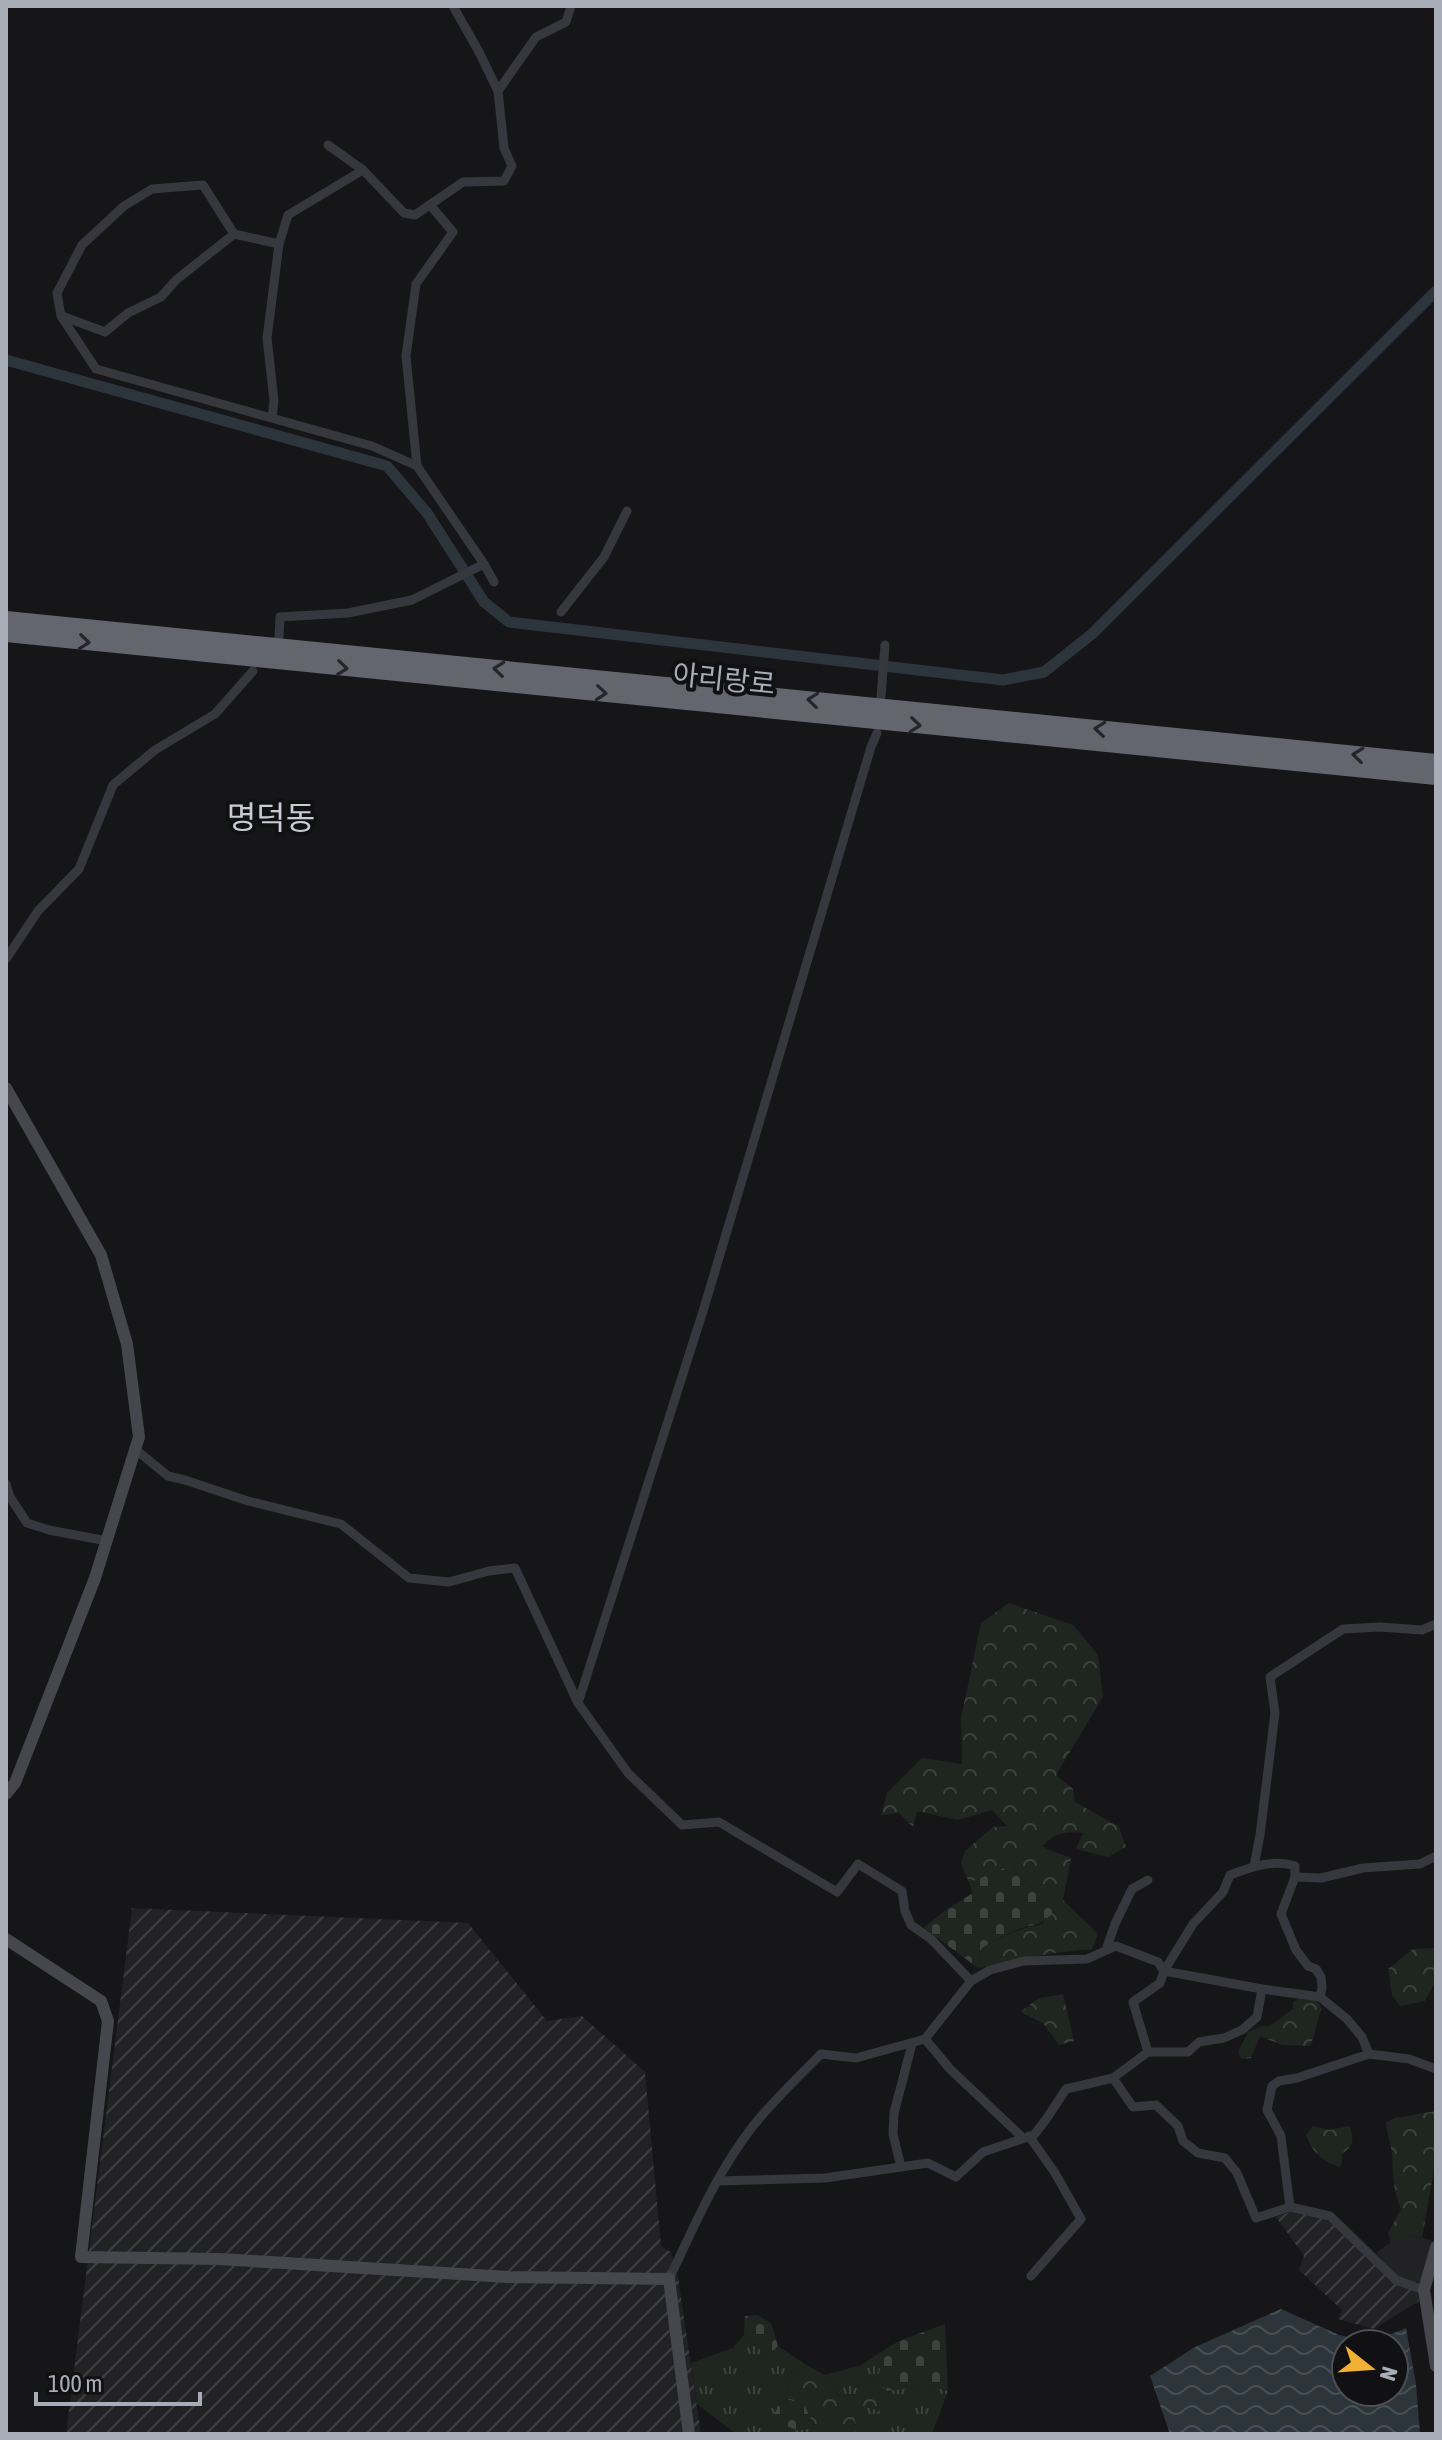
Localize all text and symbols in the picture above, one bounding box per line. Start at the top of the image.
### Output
one-way arrow [78,633,91,650]
street label: 아리랑로 [671,658,777,700]
one-way arrow [336,660,349,677]
one-way arrow [492,661,505,678]
one-way arrow [595,685,608,702]
one-way arrow [806,691,819,708]
one-way arrow [909,716,922,733]
one-way arrow [1093,721,1106,738]
one-way arrow [1351,746,1364,763]
district label: 명덕동 [227,799,315,836]
north arrow [1330,2328,1410,2408]
scale bar [36,2356,200,2406]
text: N [1375,2364,1403,2384]
text: 100 m [48,2370,102,2397]

